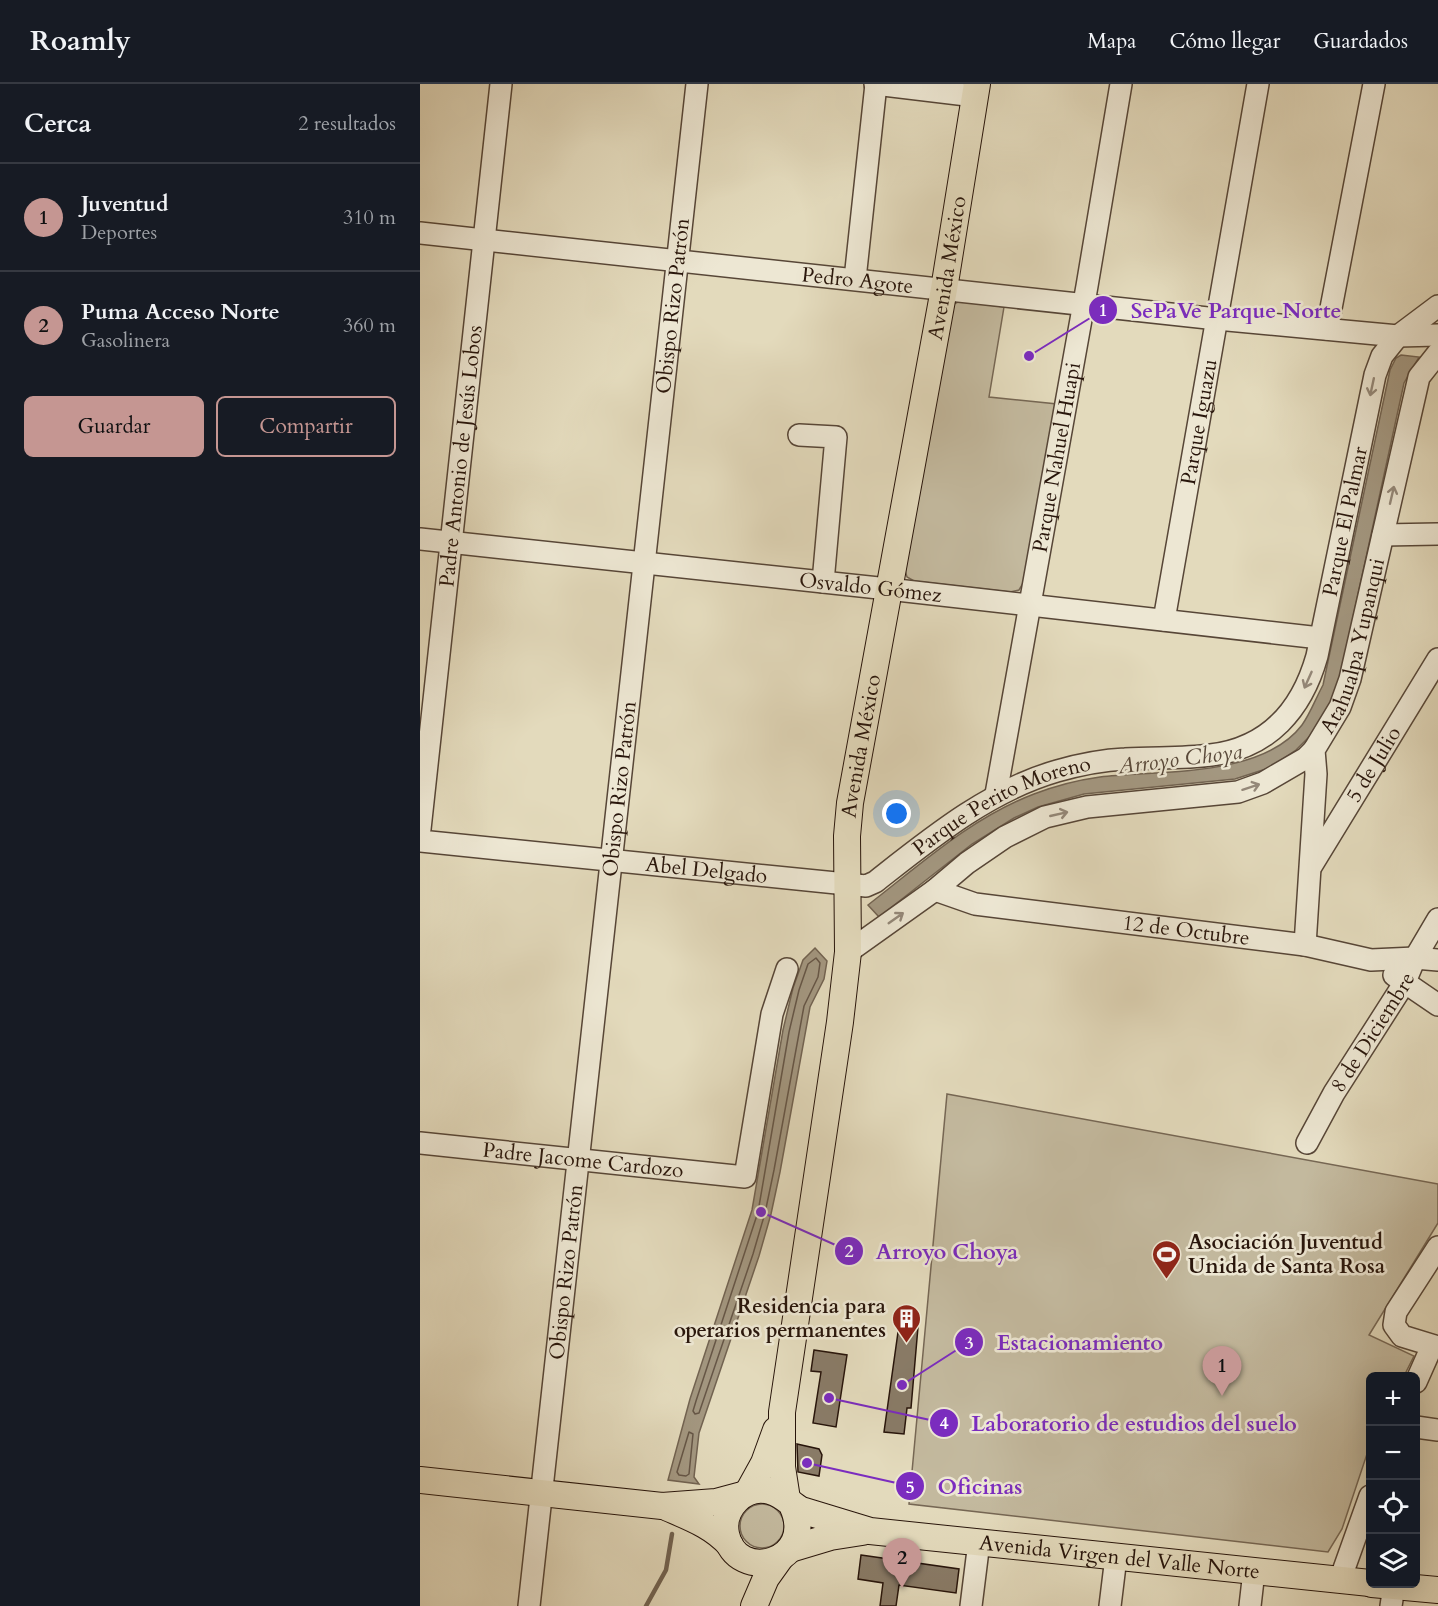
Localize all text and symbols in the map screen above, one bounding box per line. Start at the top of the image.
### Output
text: Roamly [30,22,131,60]
text: Mapa [1087,27,1136,56]
text: Cómo llegar [1169,27,1280,56]
text: Guardados [1313,27,1408,56]
text: Cerca [24,106,91,141]
text: 2 resultados [298,110,396,137]
text: Juventud [81,189,169,219]
street label: Avenida México [921,194,974,342]
text: 1 [38,204,49,231]
text: 310 m [343,204,396,231]
street label: Obispo Rizo Patrón [649,217,697,395]
text: Deportes [81,219,157,246]
street label: Pedro Agote [800,260,915,301]
callout: SePaVe Parque Norte [1088,290,1353,330]
text: SePaVe Parque Norte [1131,296,1341,326]
text: Puma Acceso Norte [81,297,280,327]
text: 1 [1098,298,1108,323]
text: 2 [38,312,49,339]
text: 360 m [343,312,396,339]
street label: Padre Antonio de Jesús Lobos [432,324,490,589]
text: Gasolinera [81,327,170,354]
street label: Parque Iguazu [1174,357,1225,487]
street label: Parque Nahuel Huapi [1026,360,1088,555]
one-way arrow [1366,377,1377,397]
button: Guardar [24,396,204,457]
button: Compartir [216,396,396,457]
street label: Parque El Palmar [1316,444,1375,599]
one-way arrow [1387,486,1398,505]
street label: Atahualpa Yupanqui [1313,555,1392,739]
street label: Osvaldo Gómez [798,566,944,610]
one-way arrow [1302,671,1314,689]
street label: Avenida México [835,672,888,819]
street label: Obispo Rizo Patrón [596,700,644,878]
street label: 5 de Julio [1340,721,1408,808]
water label: Arroyo Choya [1115,736,1244,782]
street label: Parque Perito Moreno [907,749,1093,863]
one-way arrow [1241,781,1260,792]
your location [882,799,911,828]
one-way arrow [1049,807,1068,819]
street label: Abel Delgado [644,850,769,891]
street label: 12 de Octubre [1121,908,1251,953]
one-way arrow [887,912,903,924]
street label: 8 de Diciembre [1324,968,1422,1098]
street label: Padre Jacome Cardozo [481,1136,685,1185]
street label: Obispo Rizo Patrón [542,1183,590,1361]
place label: Asociación Juventud Unida de Santa Rosa [1188,1228,1386,1281]
callout: Arroyo Choya [834,1231,1030,1271]
text: Arroyo Choya [876,1237,1018,1267]
sports icon: Asociación Juventud Unida de Santa Rosa [1151,1238,1183,1280]
text: 2 [844,1239,854,1264]
place label: Residencia para operarios permanentes [674,1292,887,1345]
building icon: Residencia para operarios permanentes [891,1302,923,1344]
callout: Estacionamiento [954,1322,1175,1362]
text: Estacionamiento [997,1328,1163,1358]
text: 3 [964,1331,974,1356]
pin: 1 [1202,1346,1242,1396]
map controls [1366,1372,1420,1588]
button: + [1366,1372,1420,1426]
callout: Laboratorio de estudios del suelo [929,1403,1309,1443]
text: Laboratorio de estudios del suelo [971,1409,1297,1439]
text: 4 [939,1411,949,1436]
button: − [1366,1426,1420,1480]
callout: Oficinas [895,1466,1034,1506]
text: Oficinas [938,1472,1022,1502]
text: 5 [905,1475,915,1500]
button: locate [1366,1480,1420,1534]
street label: Avenida Virgen del Valle Norte [978,1528,1261,1586]
button: layers [1366,1534,1420,1588]
pin: 2 [882,1538,922,1588]

